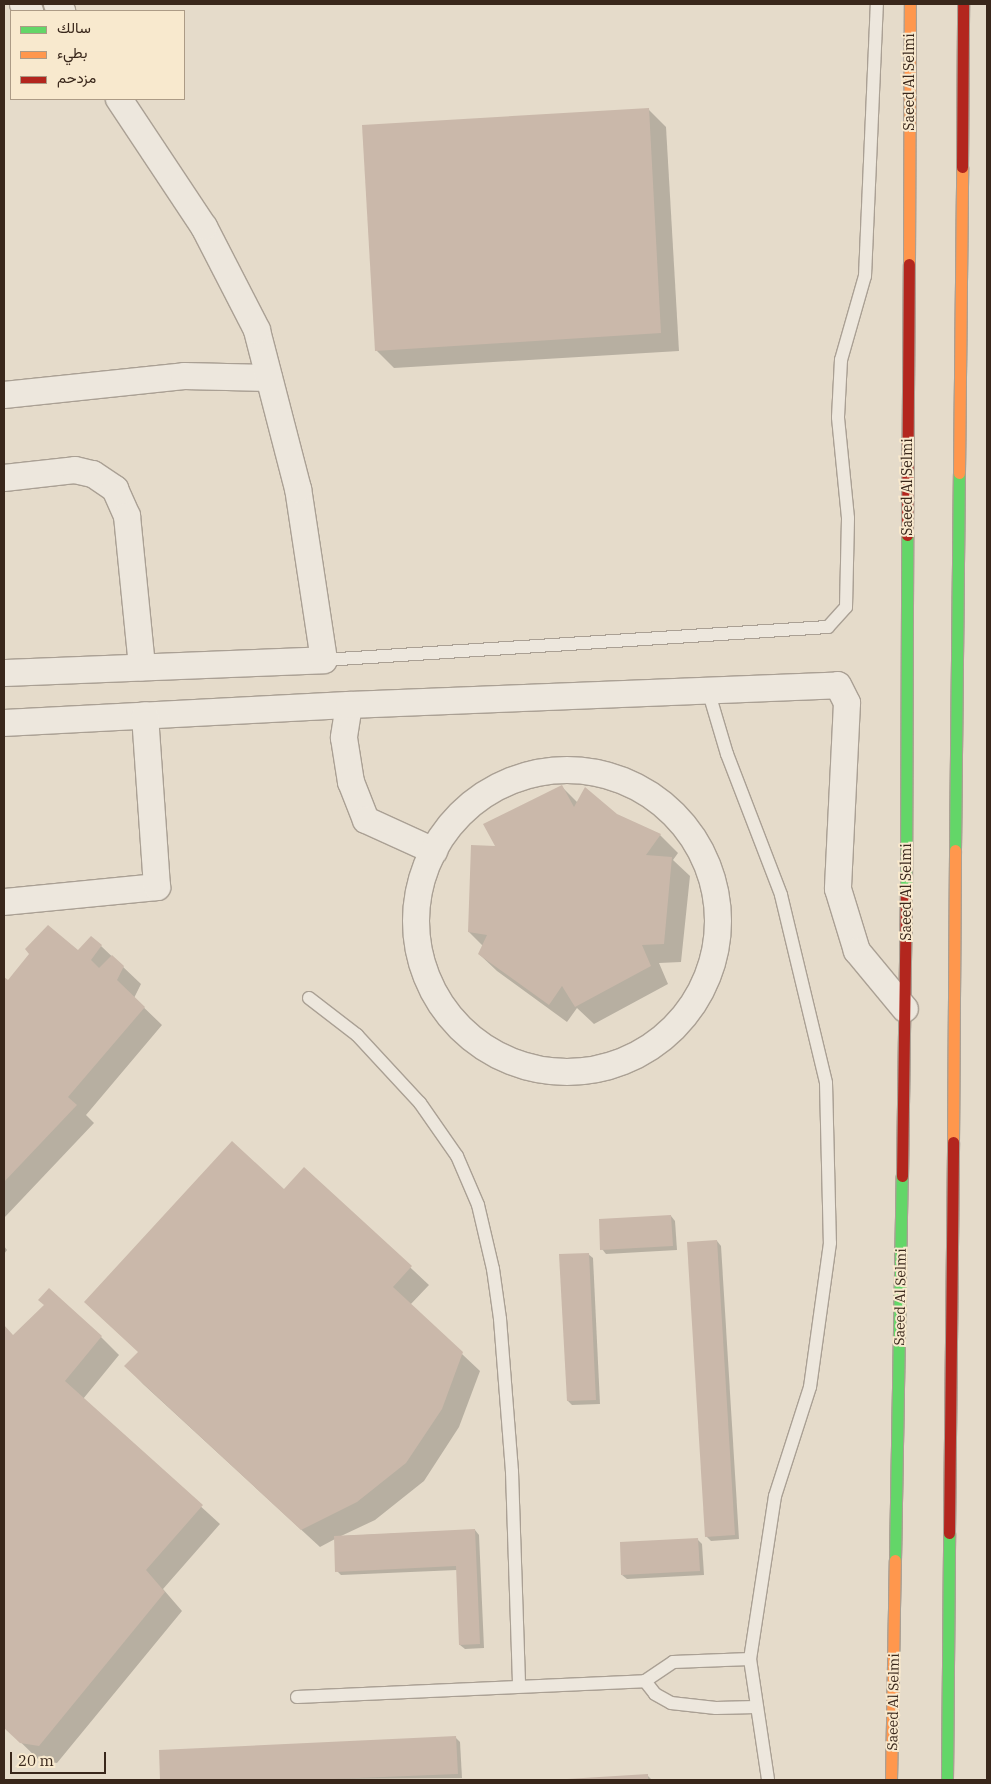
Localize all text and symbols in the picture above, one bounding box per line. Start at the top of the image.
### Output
legend [10,10,185,100]
text: سالك [57,18,91,37]
street label: Saeed Al Selmi [901,33,917,131]
text: بطيء [57,43,87,62]
text: مزدحم [57,68,96,87]
street label: Saeed Al Selmi [899,438,915,536]
street label: Saeed Al Selmi [898,843,914,941]
street label: Saeed Al Selmi [891,1248,909,1346]
street label: Saeed Al Selmi [884,1653,902,1751]
scale bar [12,1742,109,1774]
text: 20 m [18,1751,54,1770]

